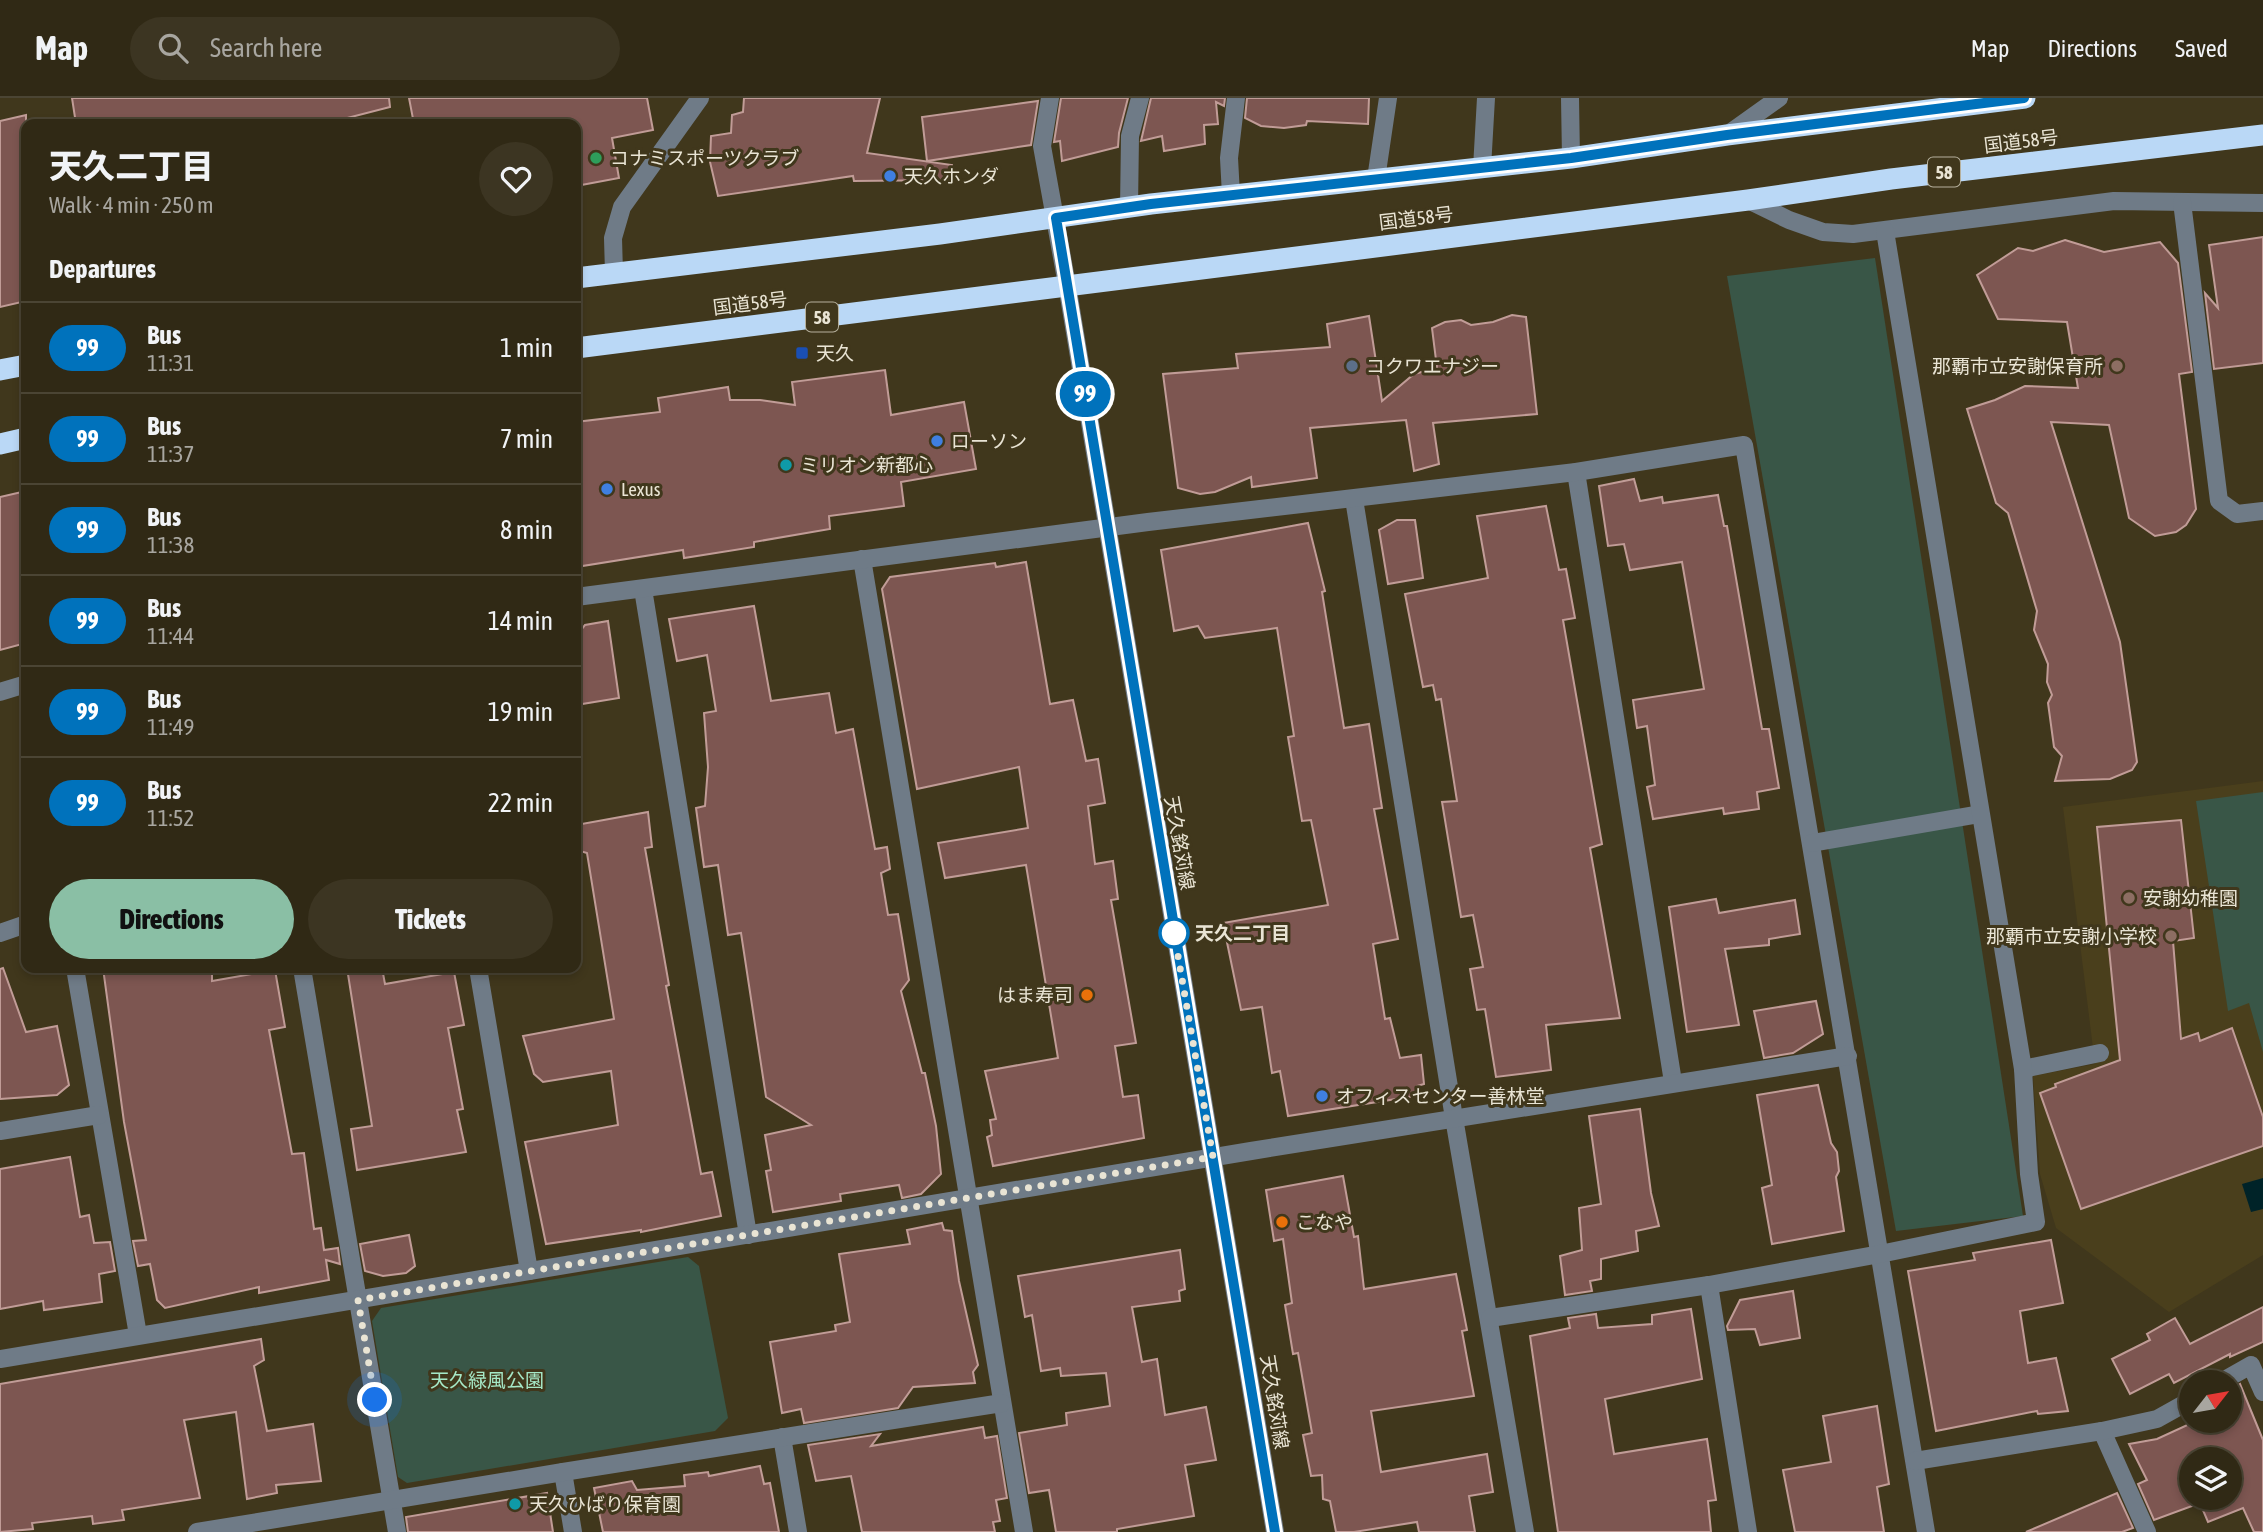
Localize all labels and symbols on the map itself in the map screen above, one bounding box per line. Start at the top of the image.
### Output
street label: 国道58号 [1983,126,2059,156]
place label: コナミスポーツクラブ [610,147,800,169]
marker: コナミスポーツクラブ [588,150,604,166]
road number: 58 [1928,158,1960,186]
place label: 天久ホンダ [904,165,999,187]
marker: 天久ホンダ [882,168,898,184]
street label: 国道58号 [1378,203,1454,233]
street label: 国道58号 [712,288,788,318]
road number: 58 [806,302,838,331]
place label: 天久 [816,342,854,364]
marker: 天久 [794,345,810,361]
place label: コクワエナジー [1366,355,1499,377]
place label: 那覇市立安謝保育所 [1932,355,2103,377]
marker: コクワエナジー [1344,358,1360,374]
marker: 那覇市立安謝保育所 [2109,358,2125,374]
line badge: 99 [1054,371,1116,417]
place label: ローソン [951,430,1027,452]
marker: ローソン [929,433,945,449]
place label: ミリオン新都心 [800,454,933,476]
marker: ミリオン新都心 [778,457,794,473]
place label: Lexus [621,478,661,500]
marker: Lexus [599,481,615,497]
street label: 天久銘苅線 [1161,794,1199,892]
place label: 安謝幼稚園 [2143,887,2238,909]
marker: 安謝幼稚園 [2121,890,2137,906]
marker: 天久二丁目 [1159,918,1189,948]
place label: 天久二丁目 [1195,922,1290,944]
place label: 那覇市立安謝小学校 [1986,925,2157,947]
marker: 那覇市立安謝小学校 [2163,928,2179,944]
place label: はま寿司 [997,984,1073,1006]
marker: はま寿司 [1079,987,1095,1003]
place label: オフィスセンター善林堂 [1336,1085,1545,1107]
marker: オフィスセンター善林堂 [1314,1088,1330,1104]
place label: こなや [1296,1211,1353,1233]
marker: こなや [1274,1214,1290,1230]
street label: 天久銘苅線 [1257,1353,1293,1451]
park label: 天久緑風公園 [430,1369,544,1391]
north arrow [2179,1370,2242,1433]
your location [357,1382,392,1417]
place label: 天久ひばり保育園 [529,1493,681,1515]
marker: 天久ひばり保育園 [507,1496,523,1512]

